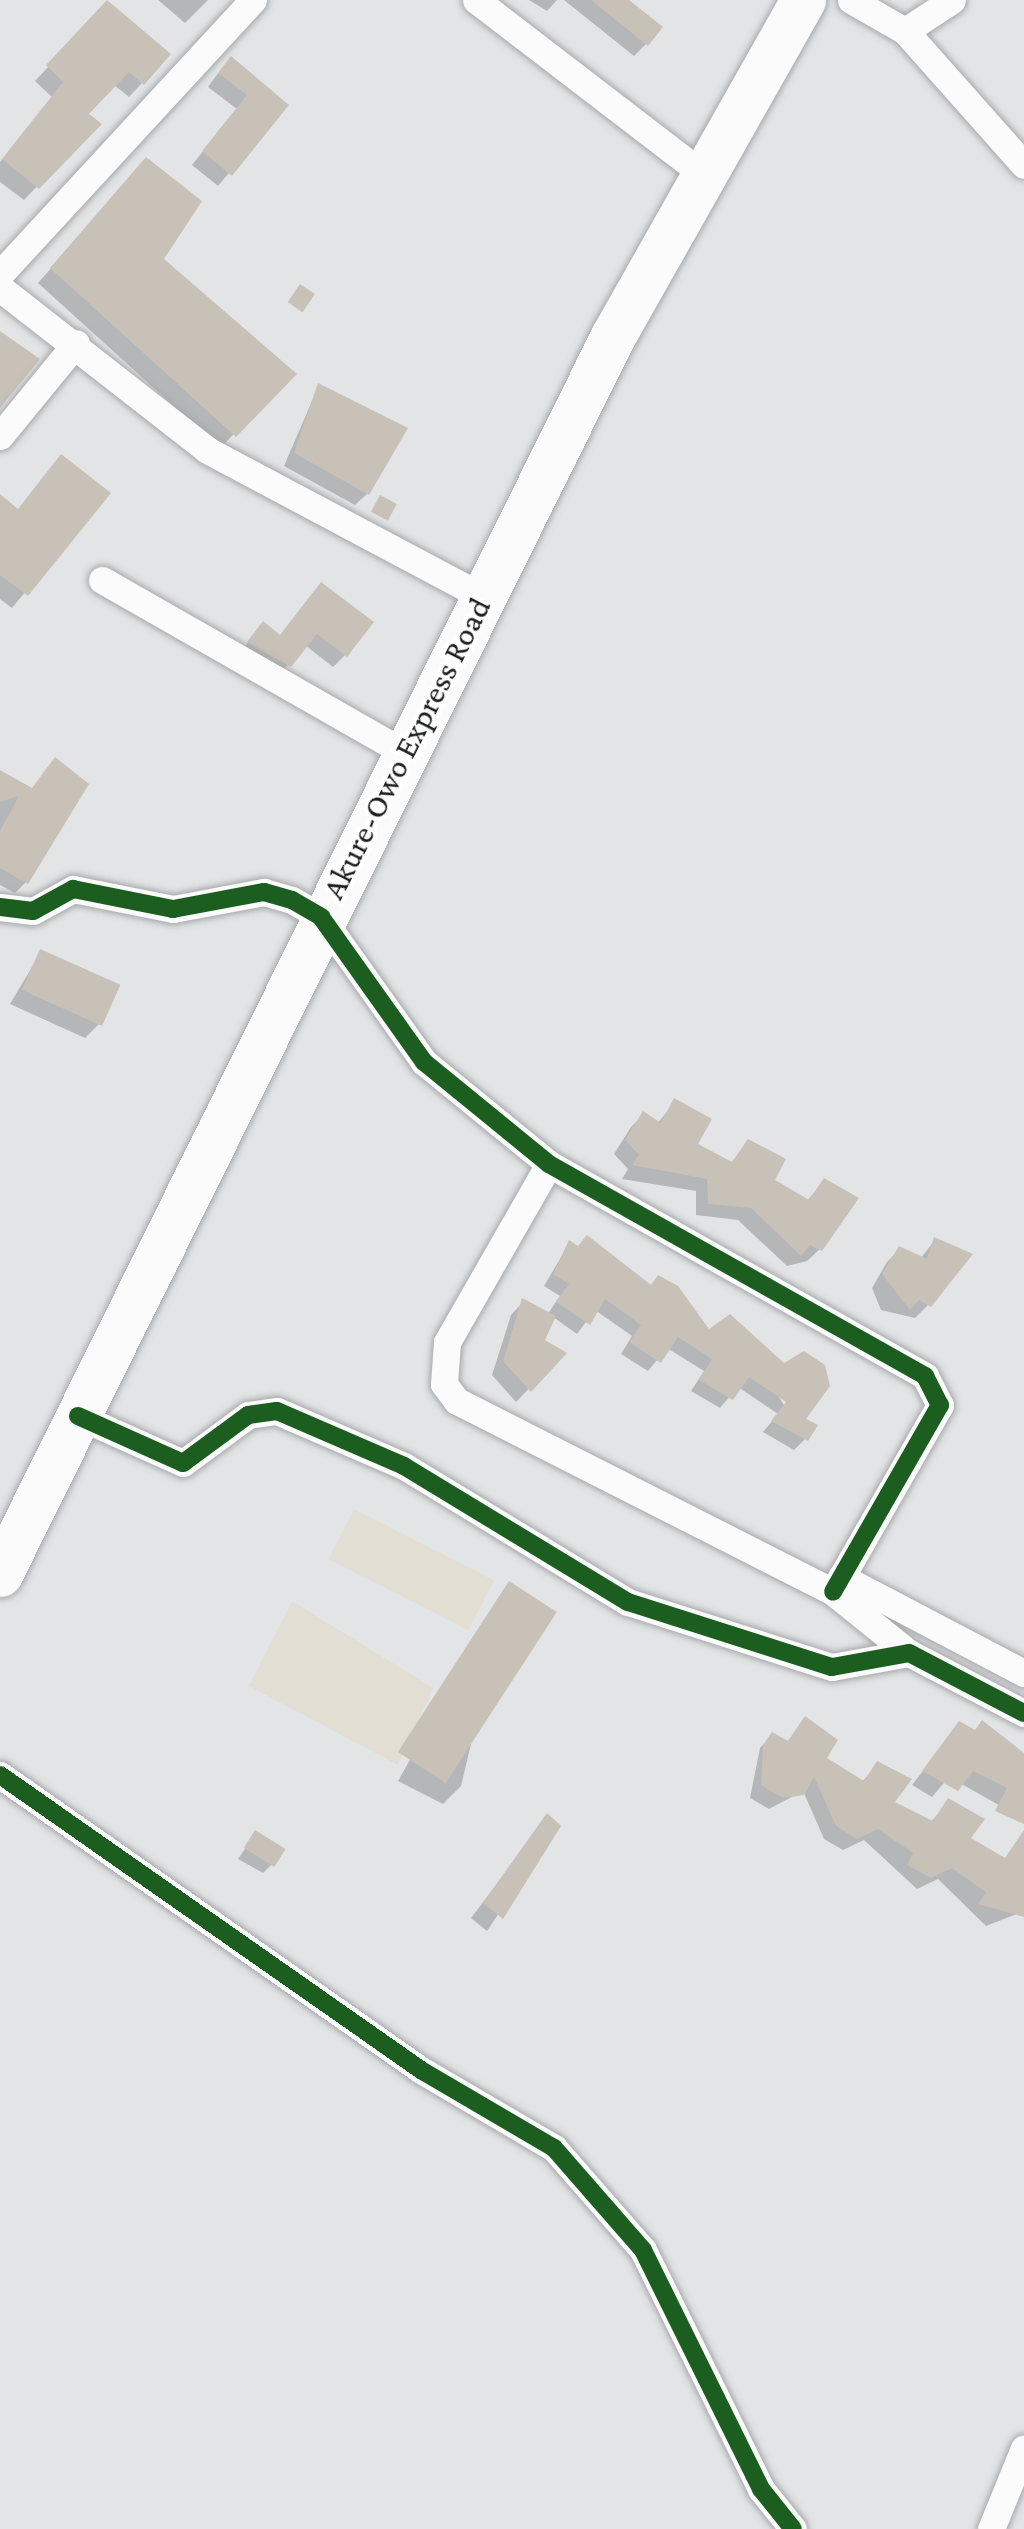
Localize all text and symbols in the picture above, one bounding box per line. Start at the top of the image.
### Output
street label: Akure-Owo Express Road [313,591,499,905]

